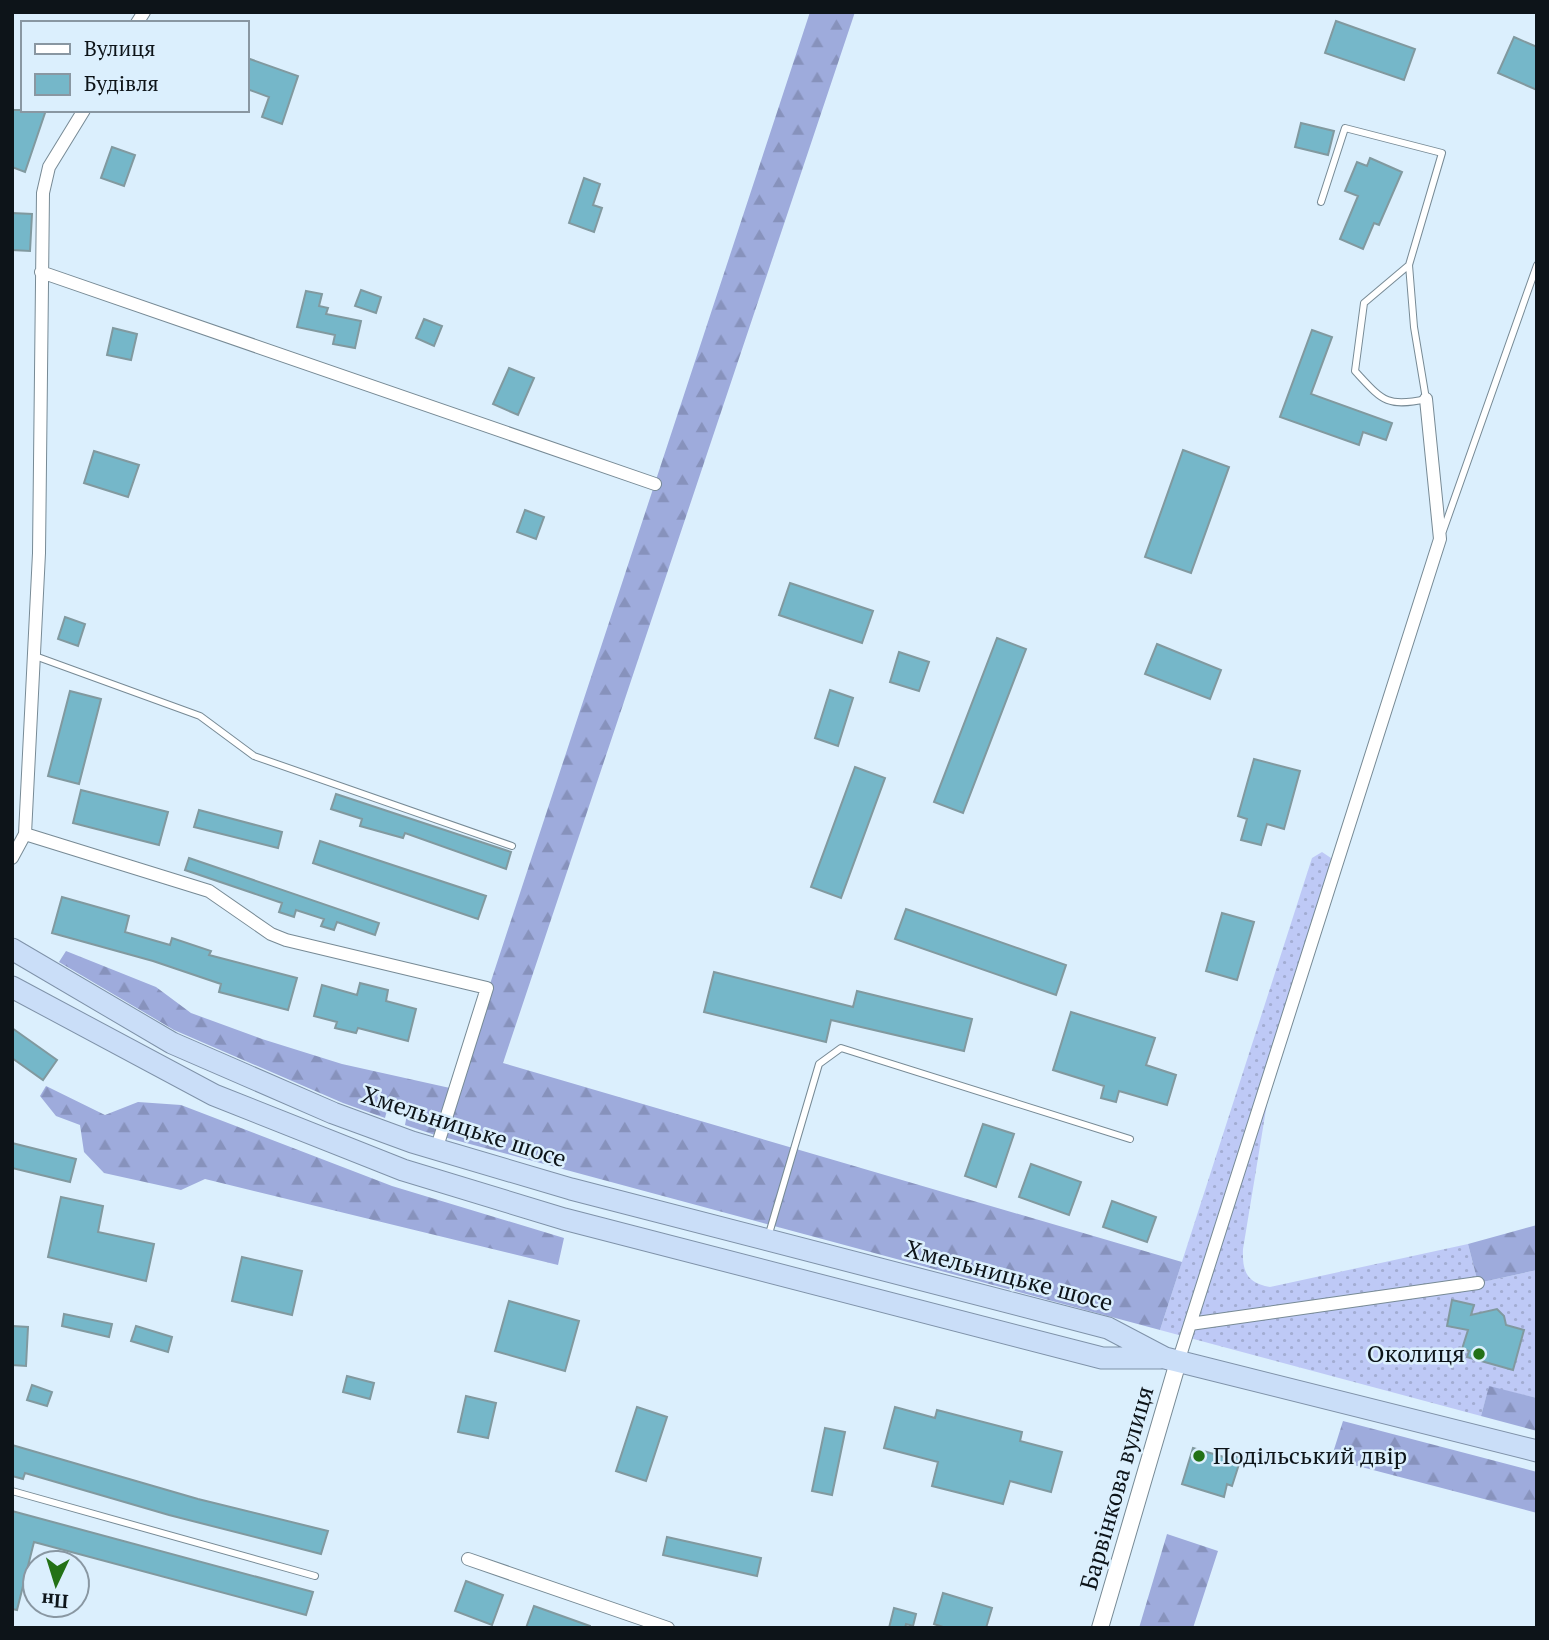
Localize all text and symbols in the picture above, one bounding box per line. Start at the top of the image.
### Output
legend [21,21,248,112]
text: Вулиця [84,34,155,62]
text: Будівля [84,69,159,97]
street label: Хмельницьке шосе [358,1078,571,1174]
street label: Хмельницьке шосе [902,1232,1117,1318]
place label: Околиця [1367,1337,1465,1369]
marker: Околиця [1471,1346,1487,1362]
street label: Барвінкова вулиця [1072,1382,1160,1593]
place label: Подільський двір [1213,1439,1407,1471]
marker: Подільський двір [1191,1448,1207,1464]
north arrow [21,1549,91,1619]
text: Пн [40,1588,69,1615]

